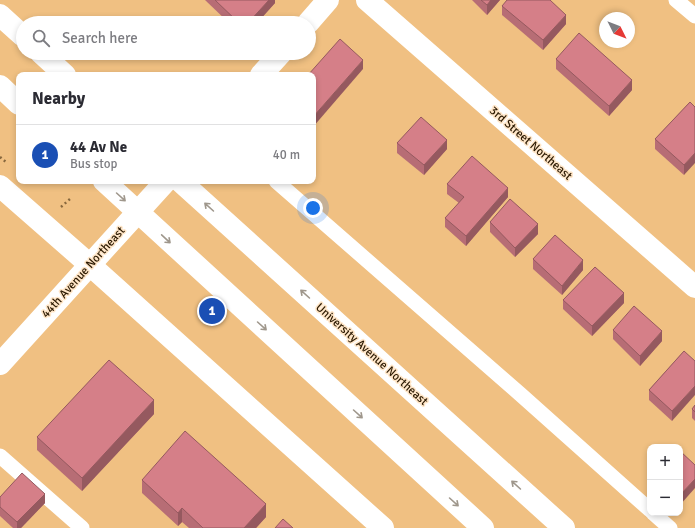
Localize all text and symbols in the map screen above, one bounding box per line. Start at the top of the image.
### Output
north arrow [599,12,635,48]
search box [16,16,316,60]
icon: search [30,27,52,49]
text: Search here [62,29,138,47]
text: Nearby [32,88,85,109]
street label: 3rd Street Northeast [486,103,575,183]
text: 44 Av Ne [70,138,127,156]
text: 1 [41,147,49,163]
text: 40 m [273,147,300,163]
text: Bus stop [70,156,117,172]
one-way arrow [115,192,126,201]
your location [303,198,323,218]
one-way arrow [204,202,214,212]
street label: 44th Avenue Northeast [38,224,128,321]
one-way arrow [161,234,172,243]
one-way arrow [300,290,311,299]
pin: 1 [199,296,225,326]
street label: University Avenue Northeast [312,300,431,409]
one-way arrow [257,322,267,331]
one-way arrow [353,409,363,419]
map controls [647,444,683,516]
button: + [647,444,683,480]
one-way arrow [511,480,521,489]
button: − [647,480,683,516]
one-way arrow [449,497,459,507]

